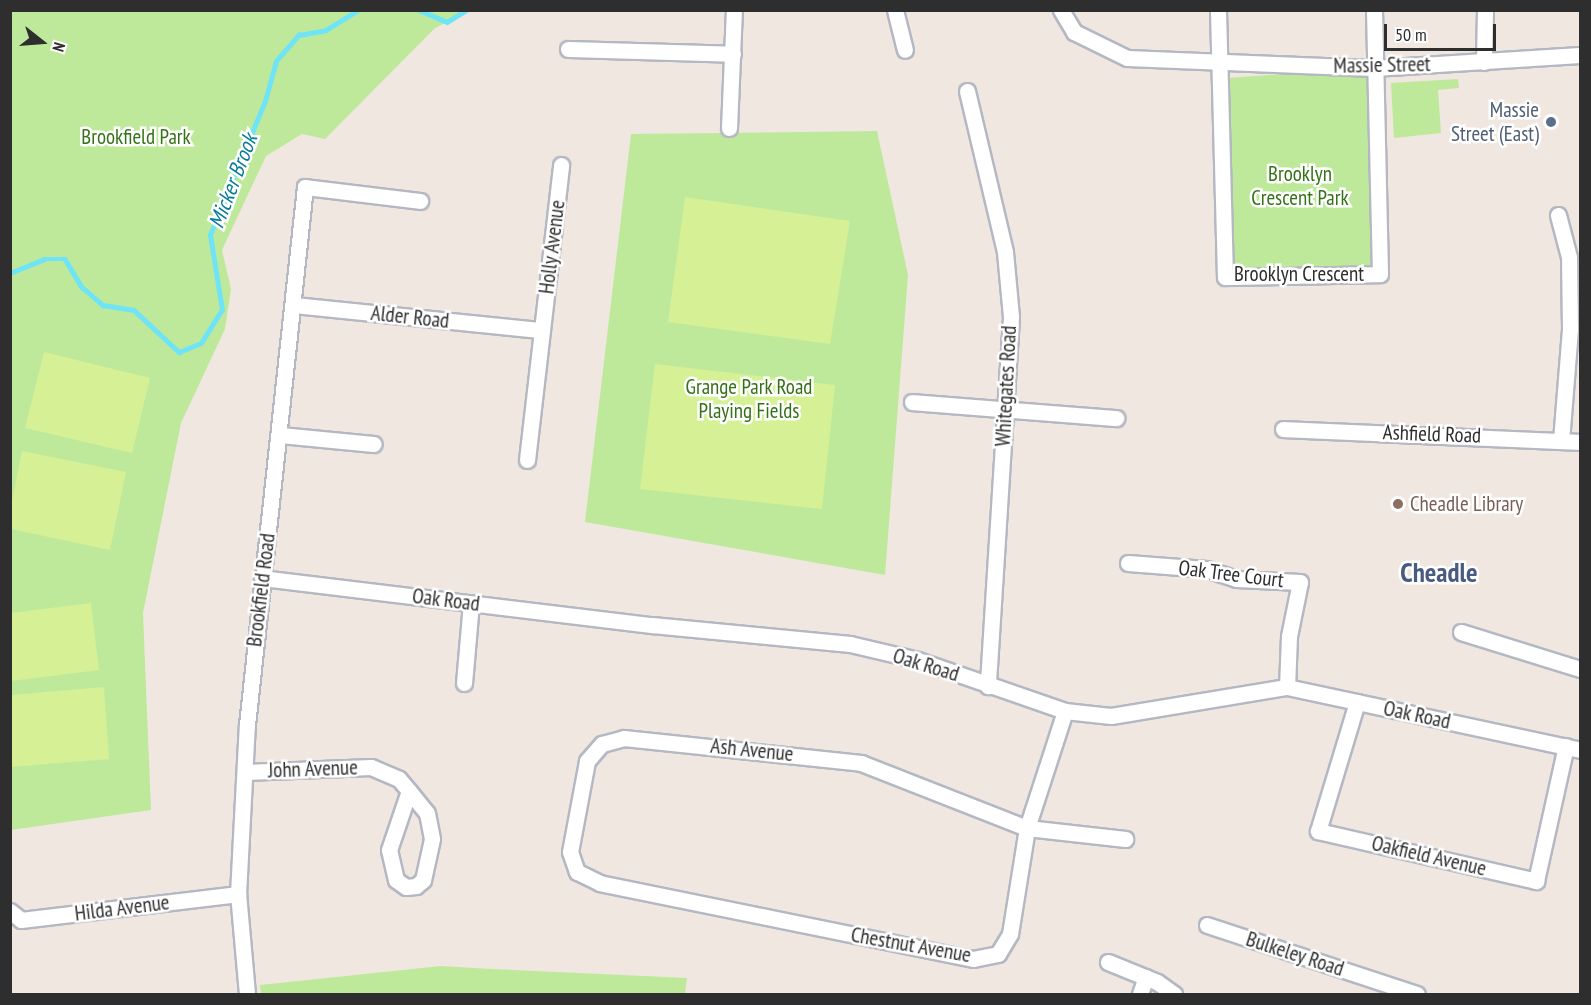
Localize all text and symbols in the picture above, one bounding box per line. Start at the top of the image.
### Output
north arrow [12,12,72,72]
scale bar [1387,12,1500,50]
text: 50 m [1395,23,1427,46]
text: N [48,40,70,54]
street label: Massie Street [1333,52,1431,78]
place label: Massie Street (East) [1451,97,1539,147]
marker: Massie Street (East) [1544,115,1558,129]
park label: Brookfield Park [81,124,191,150]
water label: Micker Brook [203,130,263,232]
park label: Brooklyn Crescent Park [1251,161,1349,211]
street label: Holly Avenue [534,198,570,296]
street label: Brooklyn Crescent [1234,261,1364,287]
street label: Alder Road [370,300,450,334]
street label: Whitegates Road [990,325,1022,447]
park label: Grange Park Road Playing Fields [685,374,813,424]
street label: Ashfield Road [1382,420,1482,448]
place label: Cheadle Library [1410,491,1523,517]
marker: Cheadle Library [1391,497,1405,511]
street label: Brookfield Road [242,532,280,648]
street label: Oak Tree Court [1176,555,1286,593]
district label: Cheadle [1400,557,1478,589]
street label: Oak Road [411,583,481,617]
street label: Oak Road [890,643,962,687]
street label: Oak Road [1381,696,1453,734]
street label: Ash Avenue [709,733,795,767]
street label: John Avenue [268,755,358,783]
street label: Oakfield Avenue [1369,831,1489,881]
street label: Hilda Avenue [73,890,171,926]
street label: Chestnut Avenue [849,922,973,968]
street label: Bulkeley Road [1243,926,1347,982]

